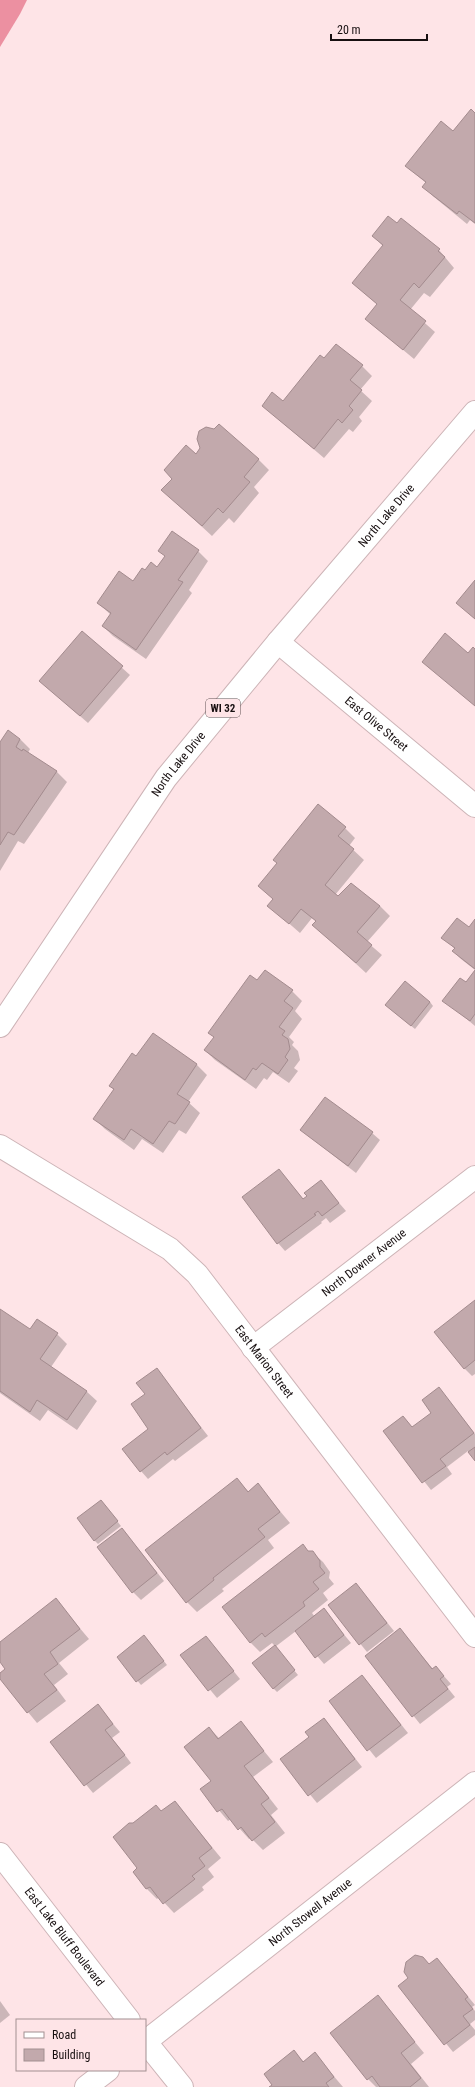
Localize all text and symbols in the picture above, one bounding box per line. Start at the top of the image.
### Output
scale bar [331,16,427,42]
text: 20 m [337,23,361,37]
street label: North Lake Drive [355,481,417,550]
street label: East Olive Street [342,694,411,754]
road number: WI 32 [206,699,240,717]
street label: North Lake Drive [149,729,208,799]
street label: North Downer Avenue [319,1225,409,1299]
street label: East Marion Street [232,1323,297,1401]
street label: North Stowell Avenue [266,1875,355,1949]
street label: East Lake Bluff Boulevard [22,1885,107,1989]
legend [16,2019,146,2071]
text: Road [52,2028,76,2042]
text: Building [52,2048,90,2062]

